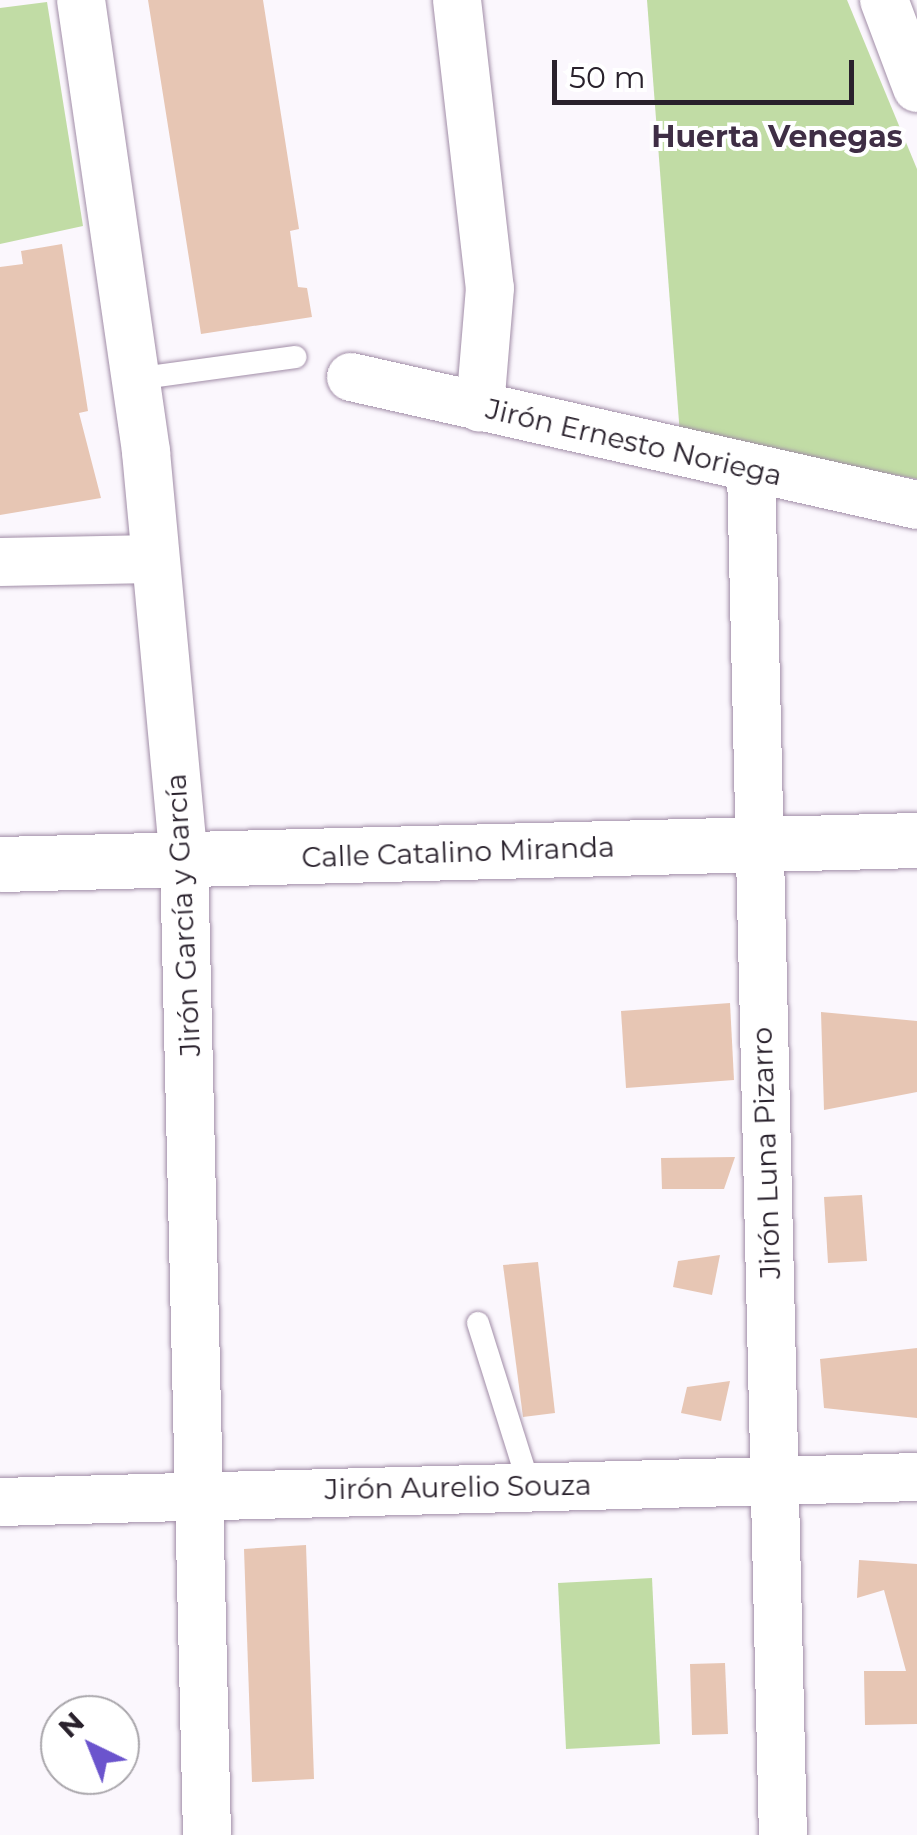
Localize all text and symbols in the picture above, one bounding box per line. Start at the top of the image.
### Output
scale bar [557,40,860,102]
text: 50 m [569,59,646,96]
district label: Huerta Venegas [651,119,903,155]
street label: Jirón Ernesto Noriega [483,392,785,492]
street label: Jirón García y García [159,773,207,1057]
street label: Calle Catalino Miranda [301,830,615,874]
street label: Jirón Luna Pizarro [745,1026,787,1280]
street label: Jirón Aurelio Souza [324,1468,592,1506]
north arrow [40,1695,140,1795]
text: N [51,1704,91,1745]

